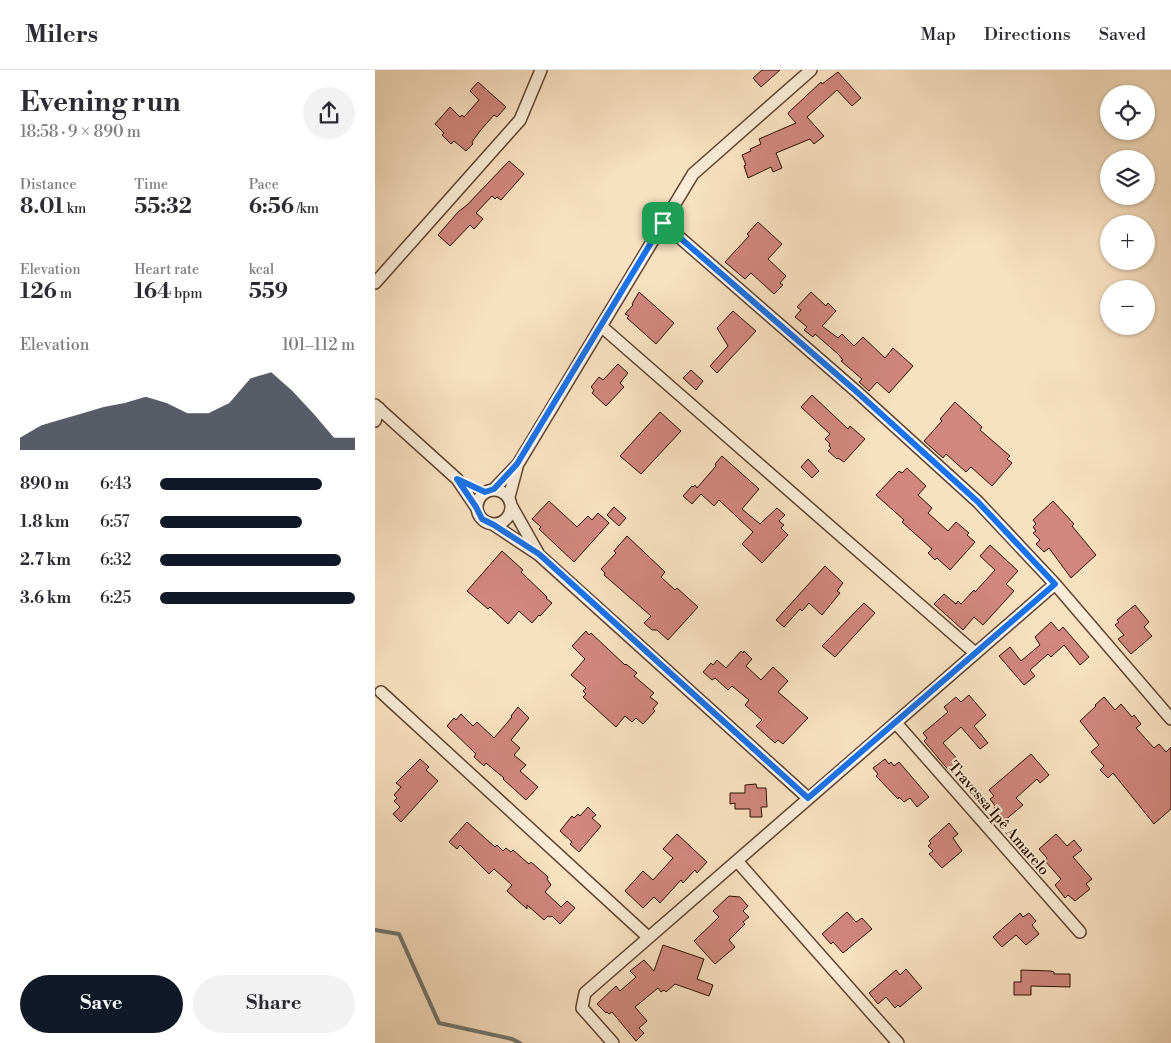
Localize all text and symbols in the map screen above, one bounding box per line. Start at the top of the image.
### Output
text: Milers [25,20,98,50]
text: Map [920,23,956,46]
text: Directions [984,23,1071,46]
text: Saved [1099,23,1146,46]
text: Evening run [20,85,181,120]
map controls [1100,85,1155,335]
button: locate [1100,85,1155,140]
button: share [303,87,355,139]
text: 18:58 · 9 × 890 m [20,122,141,142]
button: layers [1100,150,1155,205]
text: Distance [20,176,77,194]
text: Time [134,176,168,194]
text: Pace [249,176,279,194]
text: 8.01 [20,194,64,220]
text: 55:32 [134,194,192,220]
text: 6:56 [249,194,294,220]
text: km [64,200,86,218]
text: /km [294,200,319,218]
pin [642,202,684,244]
icon: arrive [649,209,677,237]
button: + [1100,215,1155,270]
text: Elevation [20,261,81,279]
text: Heart rate [134,261,199,279]
text: kcal [249,261,274,279]
text: 126 [20,279,57,305]
text: 164 [134,279,171,305]
text: 559 [249,279,288,305]
button: − [1100,280,1155,335]
text: m [57,285,72,303]
text: bpm [171,285,203,303]
text: Elevation [20,335,89,355]
text: 101–112 m [282,335,355,355]
text: 890 m [20,474,69,494]
text: 6:43 [100,474,132,494]
text: 1.8 km [20,512,69,532]
text: 6:57 [100,512,130,532]
text: 2.7 km [20,550,71,570]
text: 6:32 [100,550,131,570]
text: 3.6 km [20,588,71,608]
text: 6:25 [100,588,131,608]
street label: Travessa Ipê Amarelo [944,757,1053,879]
button: Save [20,975,183,1033]
button: Share [193,975,355,1033]

